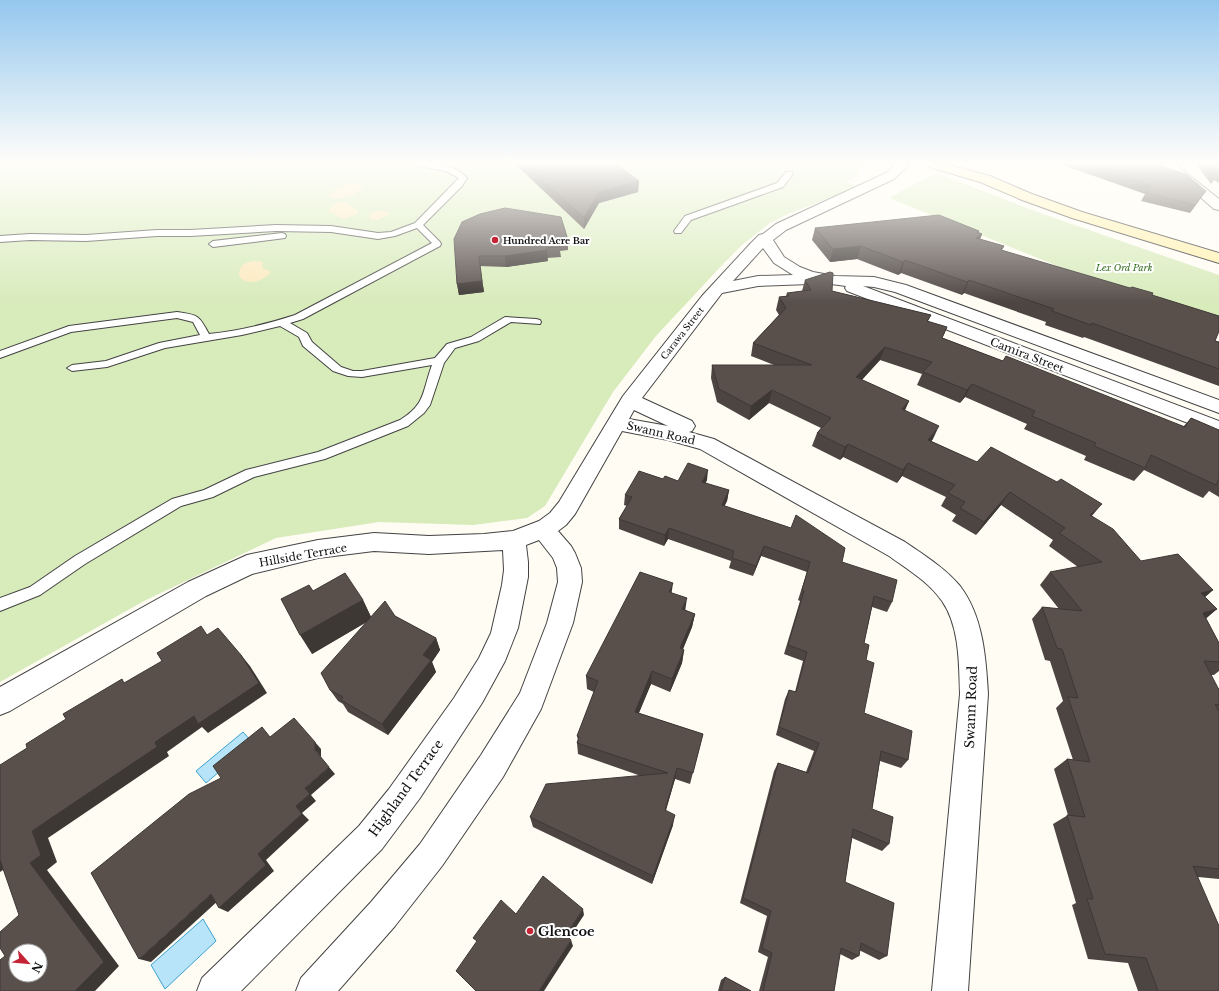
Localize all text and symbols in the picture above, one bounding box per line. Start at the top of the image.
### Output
marker: Hundred Acre Bar [490,235,500,245]
place label: Hundred Acre Bar [503,235,590,246]
park label: Lex Ord Park [1095,262,1153,273]
street label: Carawa Street [658,304,706,361]
street label: Camira Street [988,334,1067,376]
street label: Swann Road [625,418,697,448]
street label: Hillside Terrace [258,540,348,570]
street label: Swann Road [961,665,981,749]
street label: Highland Terrace [365,736,447,840]
place label: Glencoe [538,923,595,940]
marker: Glencoe [525,926,535,936]
north arrow [8,943,48,983]
text: N [28,960,45,976]

